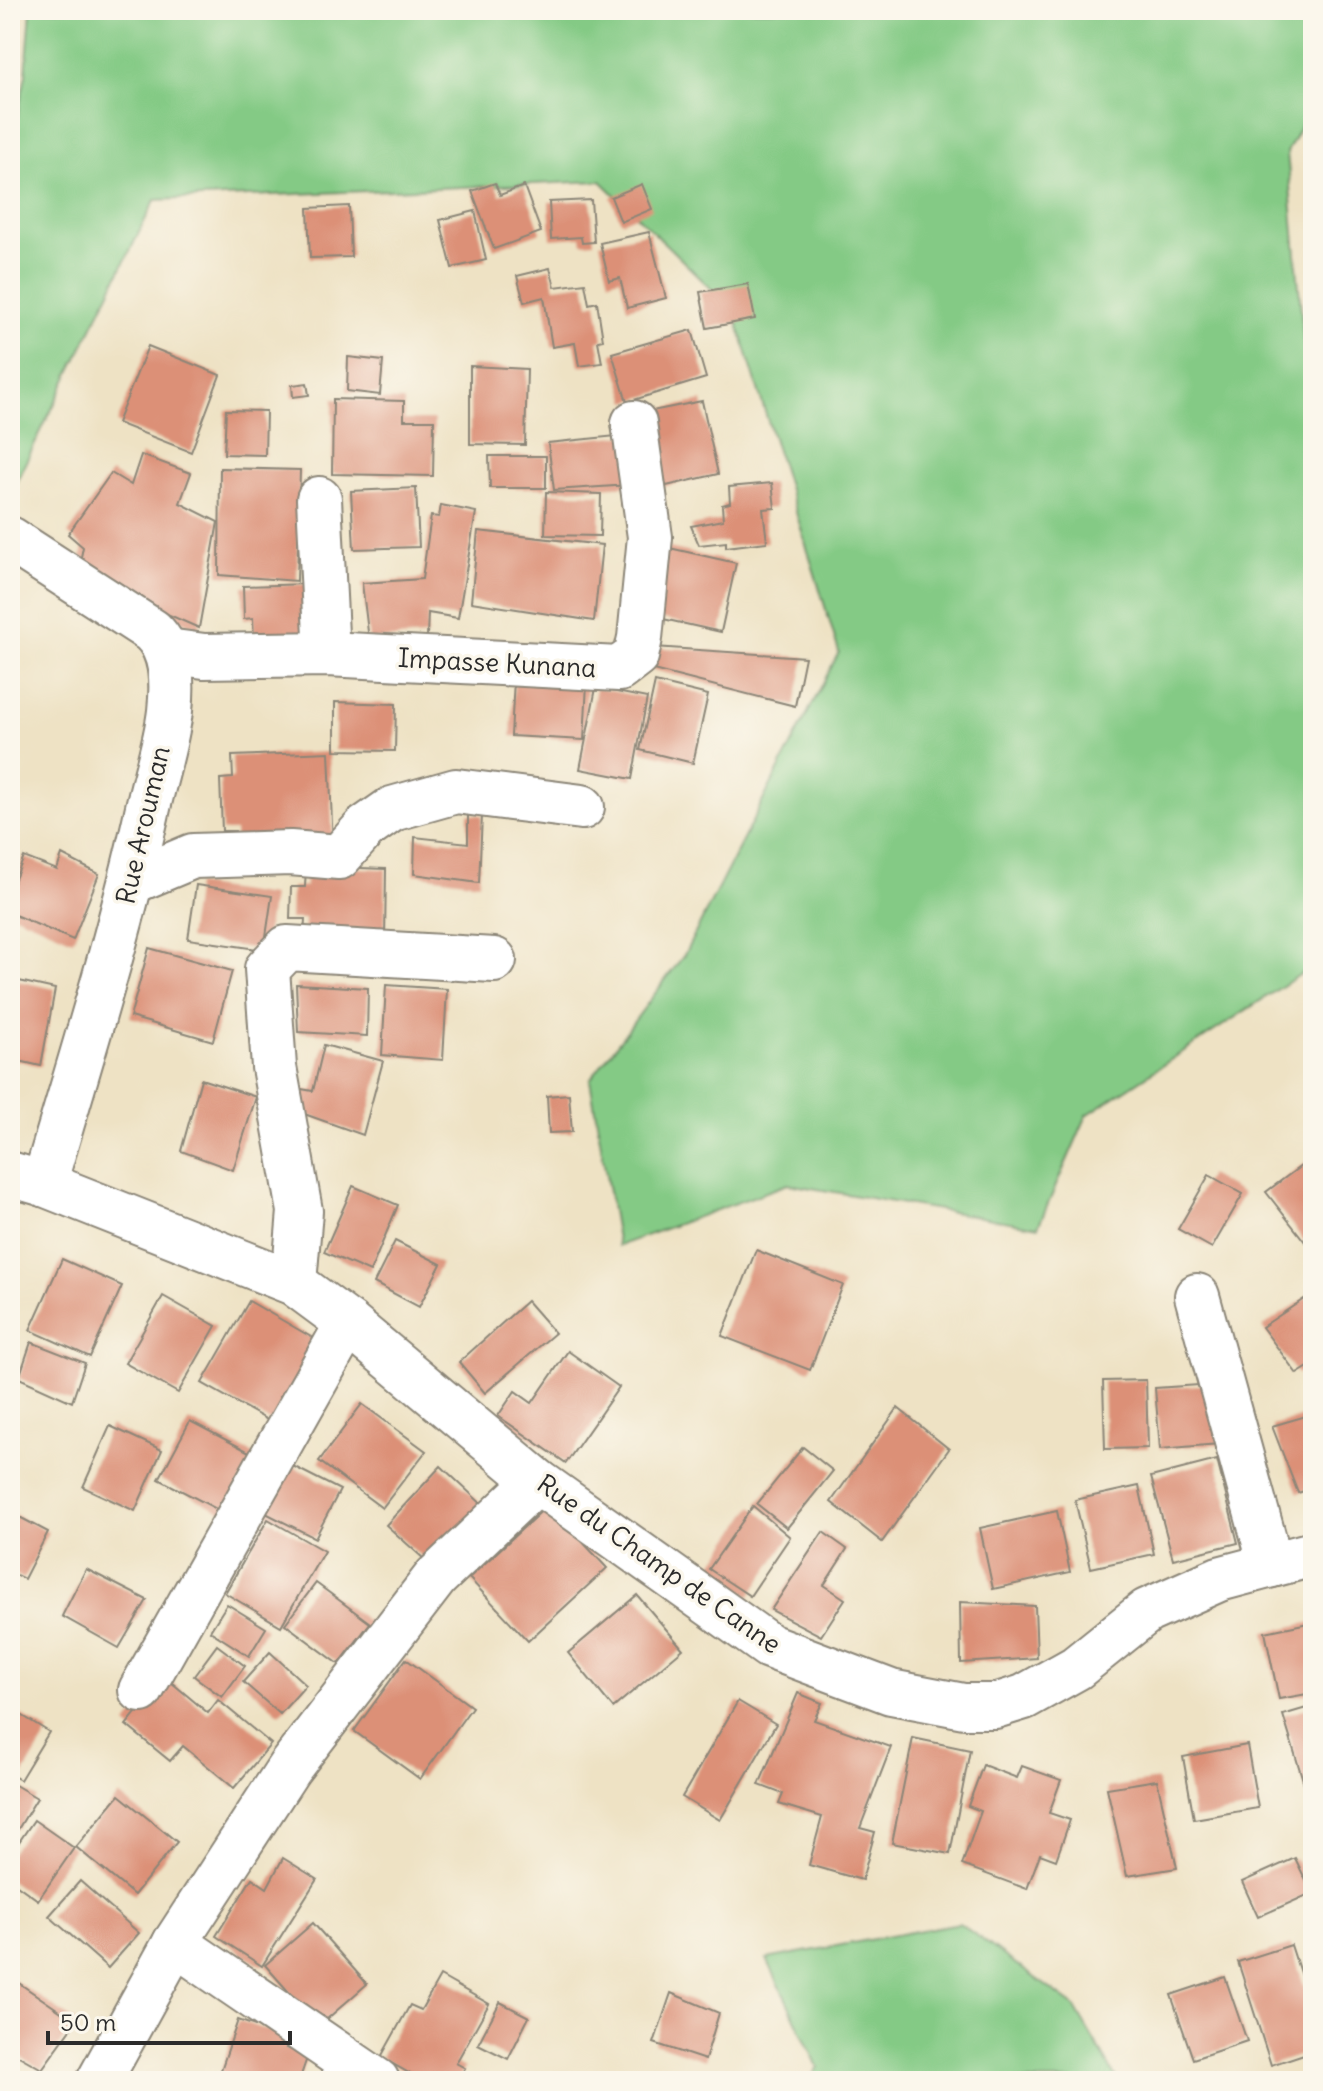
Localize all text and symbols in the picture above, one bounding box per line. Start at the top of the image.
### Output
street label: Impasse Kunana [397,641,597,684]
street label: Rue Arouman [108,743,177,907]
street label: Rue du Champ de Canne [531,1467,788,1660]
scale bar [48,1995,290,2045]
text: 50 m [60,2007,116,2037]

